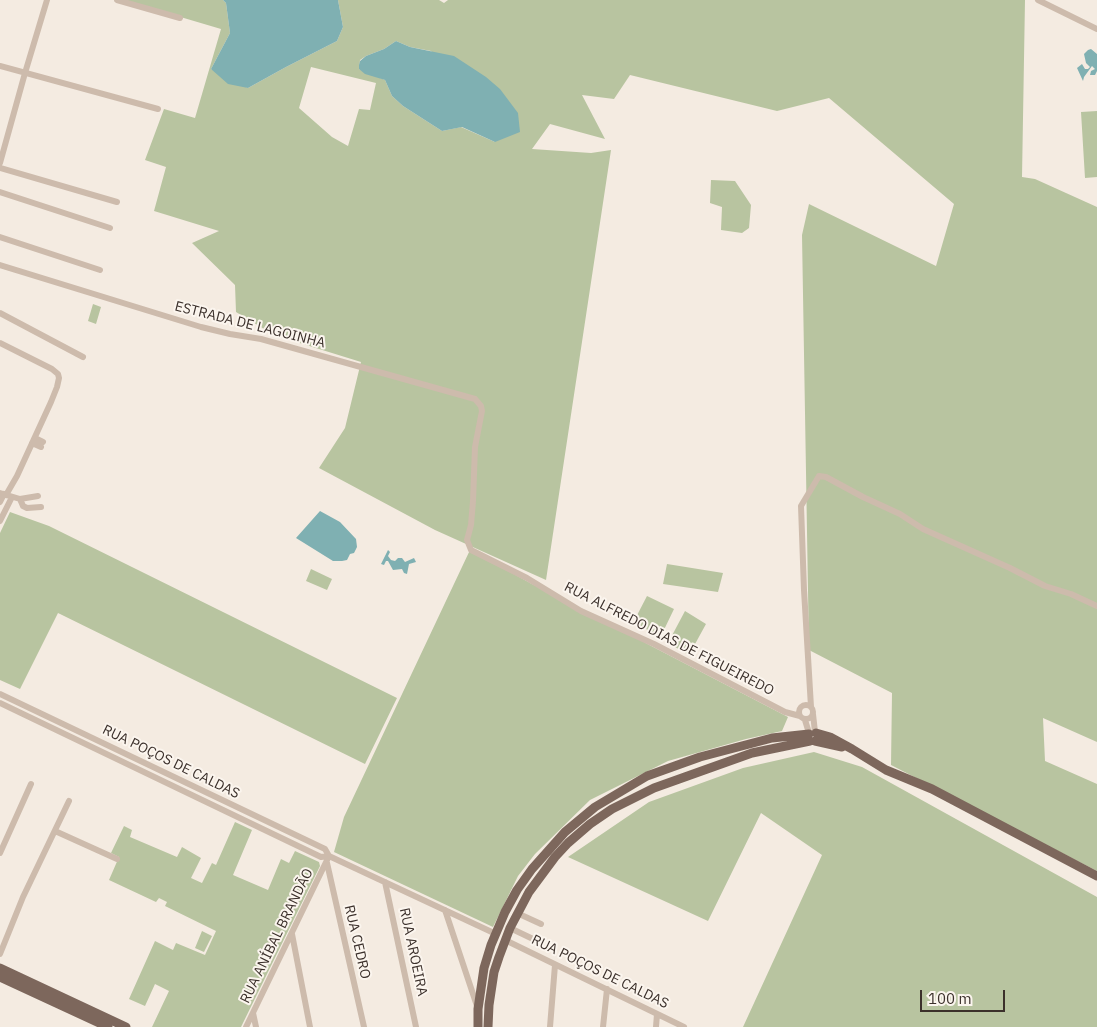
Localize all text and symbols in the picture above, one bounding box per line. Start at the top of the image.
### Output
street label: ESTRADA DE LAGOINHA [173,298,327,352]
street label: RUA ALFREDO DIAS DE FIGUEIREDO [561,579,777,699]
street label: RUA POÇOS DE CALDAS [100,721,242,803]
street label: RUA ANÍBAL BRANDÃO [237,866,317,1006]
street label: RUA CEDRO [340,903,374,981]
street label: RUA AROEIRA [395,906,431,998]
street label: RUA POÇOS DE CALDAS [529,931,671,1013]
scale bar [922,980,1007,1012]
text: 100 m [928,989,972,1008]

